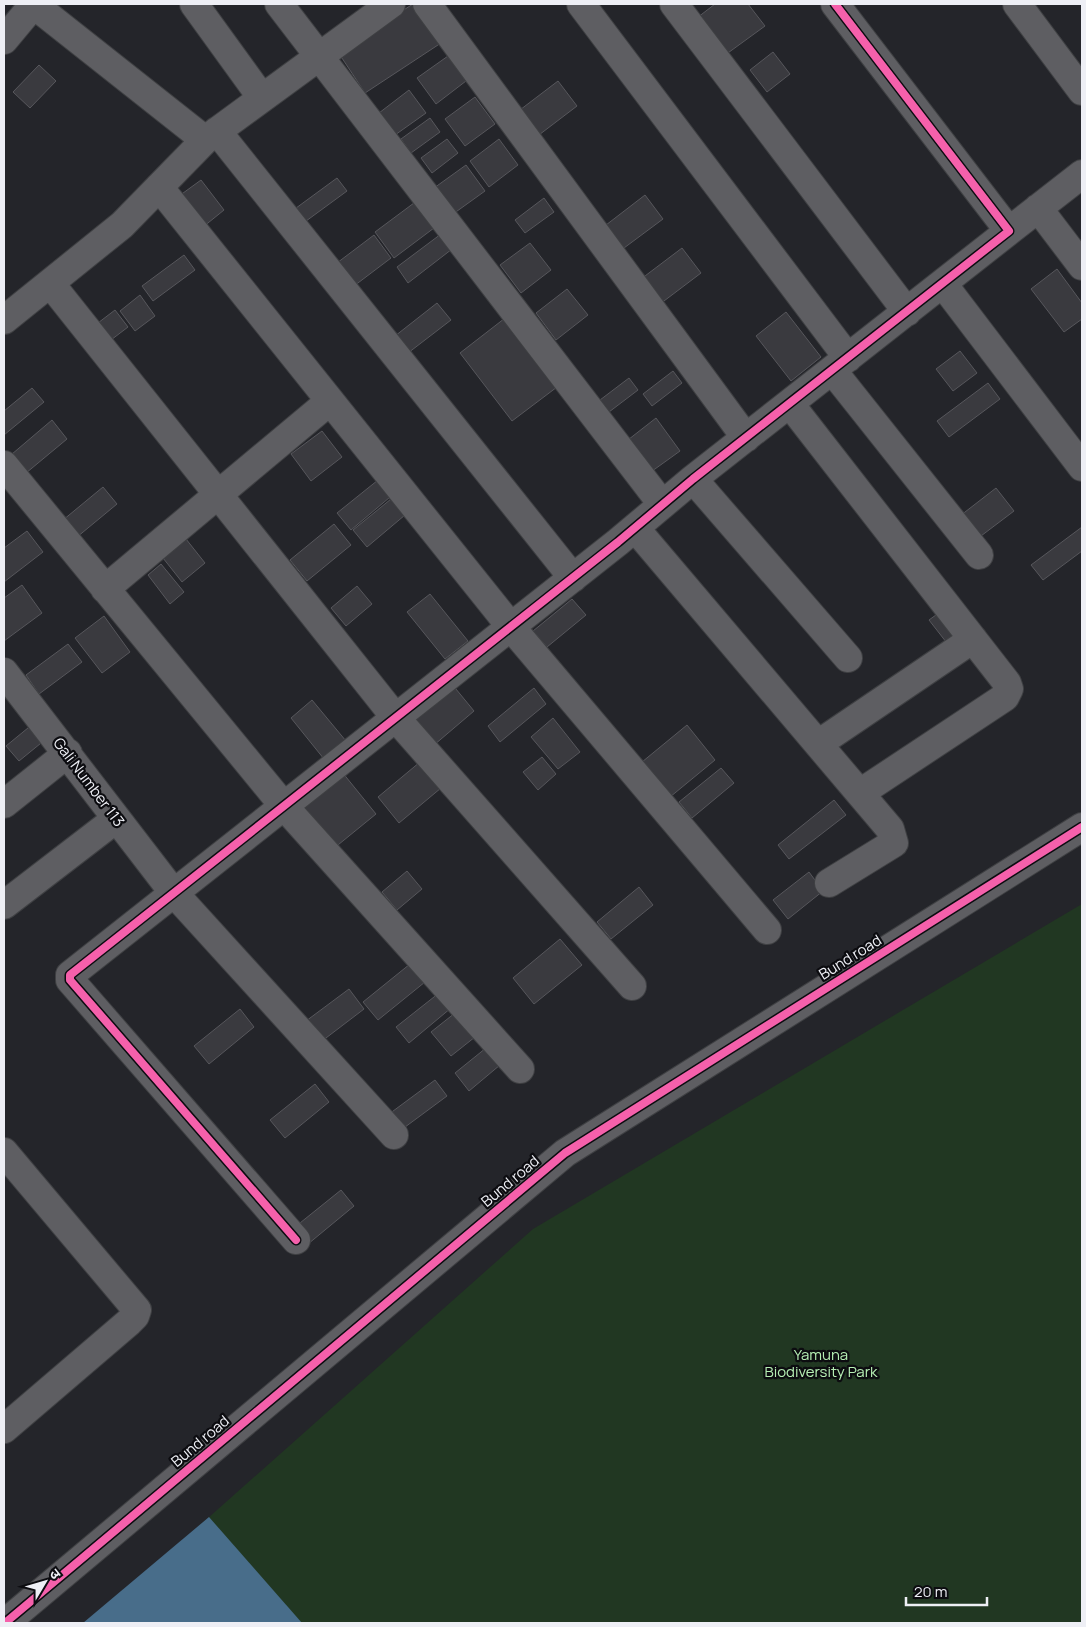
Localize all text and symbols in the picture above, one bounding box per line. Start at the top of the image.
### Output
street label: Gali Number 113 [48,733,130,831]
street label: Bund road [815,929,885,985]
street label: Bund road [476,1150,544,1212]
park label: Yamuna Biodiversity Park [764,1344,878,1382]
street label: Bund road [166,1410,234,1472]
north arrow [20,1557,70,1607]
text: उ [46,1565,66,1583]
scale bar [906,1574,987,1606]
text: 20 m [914,1581,947,1602]

